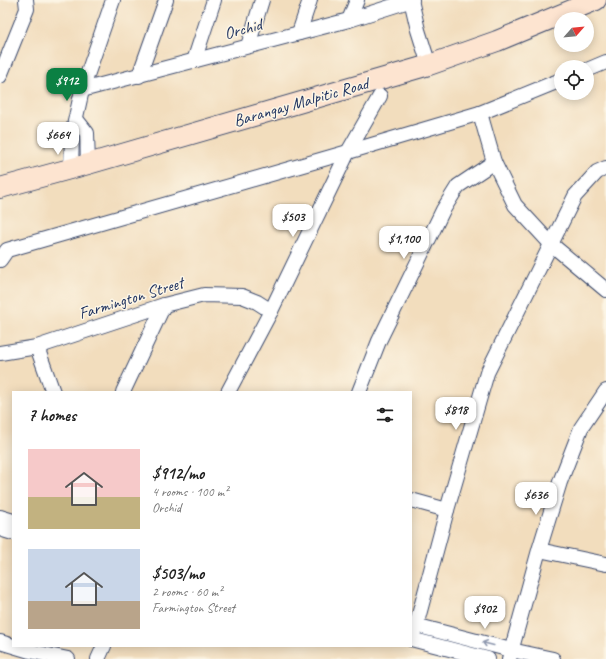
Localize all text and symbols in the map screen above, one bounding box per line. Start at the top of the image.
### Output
north arrow [554,12,594,52]
map controls [554,12,594,100]
street label: Orchid [222,13,266,44]
button: locate [554,60,594,100]
pin: $912 [43,68,91,102]
street label: Barangay Malpitic Road [231,72,373,131]
text: $912 [55,73,79,89]
pin: $664 [34,122,82,156]
text: $664 [46,127,70,143]
pin: $503 [269,204,317,238]
text: $503 [281,209,305,225]
pin: $1,100 [371,226,437,260]
text: $1,100 [388,231,420,247]
street label: Farmington Street [76,271,188,324]
pin: $818 [432,397,480,431]
text: $818 [444,402,468,418]
icon: filters [374,404,396,426]
text: 7 homes [28,405,76,426]
text: $912/mo [152,463,204,484]
icon: home [60,465,108,513]
pin: $636 [512,482,560,516]
text: 4 rooms · 100 m² [152,484,228,500]
text: $636 [524,487,548,503]
text: Orchid [152,500,181,516]
text: $503/mo [152,563,204,584]
icon: home [60,565,108,613]
text: 2 rooms · 60 m² [152,584,222,600]
pin: $902 [461,596,509,630]
text: Farmington Street [152,600,235,616]
text: $902 [473,601,497,617]
one-way arrow [482,640,495,647]

